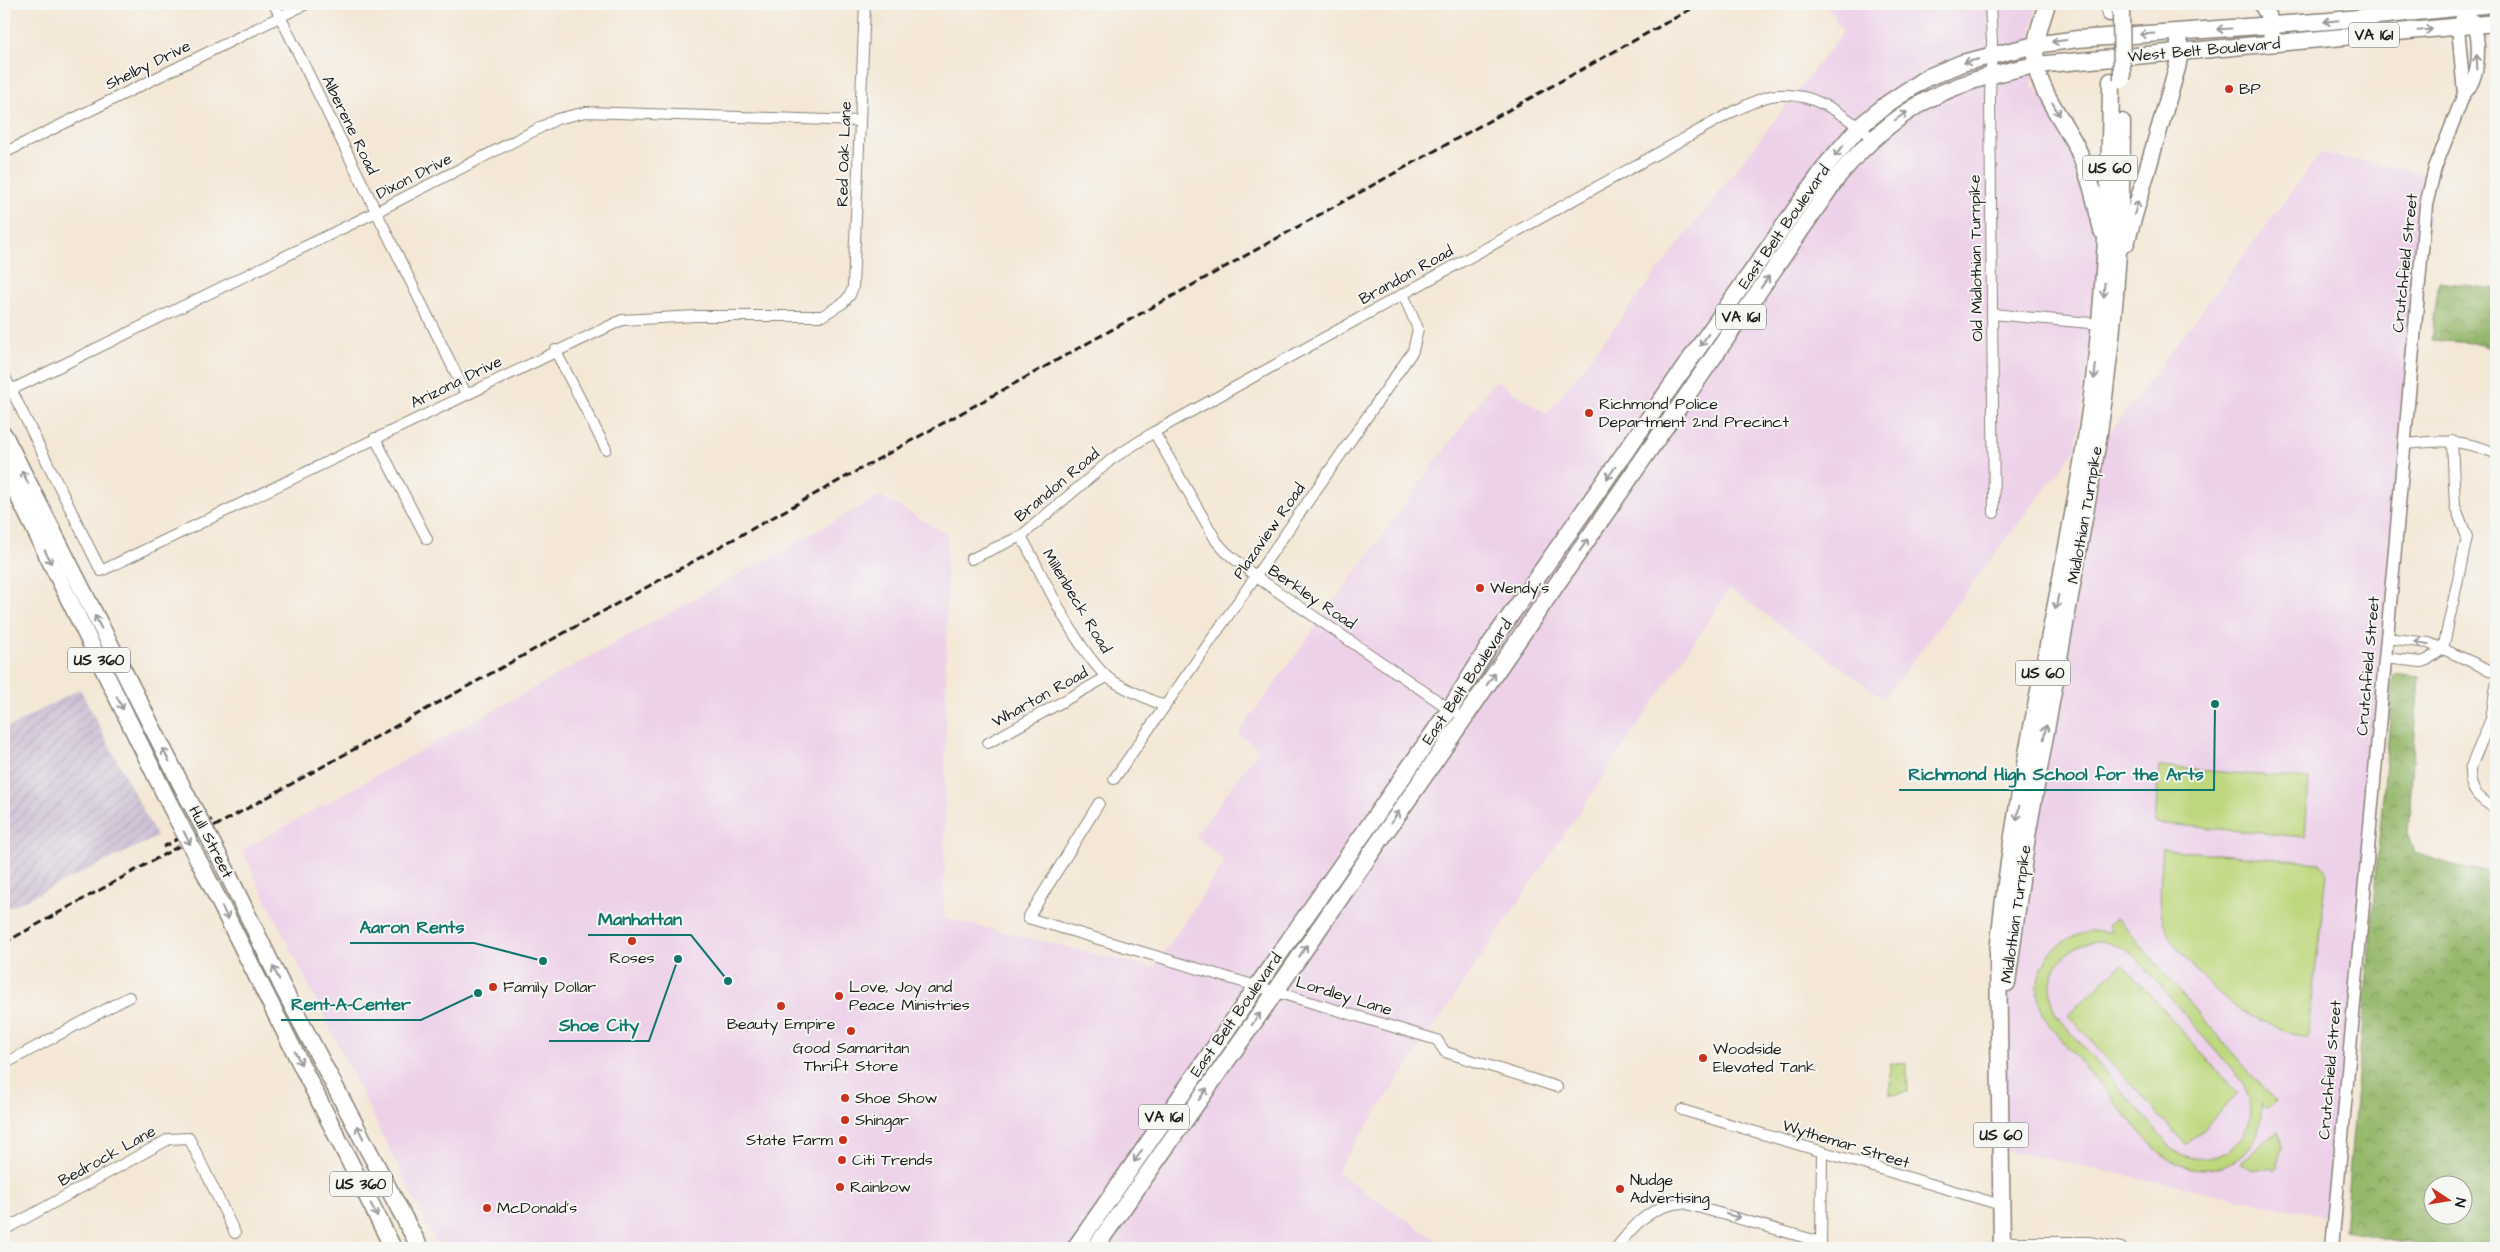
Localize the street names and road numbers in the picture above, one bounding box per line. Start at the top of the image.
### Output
road number: VA 161 [2349,22,2399,48]
street label: West Belt Boulevard [2127,32,2281,68]
street label: Shelby Drive [102,35,195,96]
street label: Alberene Road [317,72,383,178]
street label: Red Oak Lane [831,100,857,207]
street label: Dixon Drive [372,147,456,204]
road number: US 60 [2082,156,2138,180]
street label: East Belt Boulevard [1733,160,1835,294]
street label: Old Midlothian Turnpike [1964,174,1988,342]
street label: Crutchfield Street [2387,192,2423,334]
street label: Brandon Road [1355,240,1457,310]
road number: VA 161 [1716,304,1766,330]
street label: Arizona Drive [406,350,506,414]
street label: Brandon Road [1010,443,1104,527]
street label: Midlothian Turnpike [2062,444,2108,586]
street label: Plazaview Road [1228,479,1310,583]
street label: Millenbeck Road [1037,545,1117,657]
street label: Berkley Road [1263,559,1360,635]
street label: Crutchfield Street [2351,595,2385,737]
street label: East Belt Boulevard [1417,615,1517,749]
road number: US 360 [68,648,130,672]
road number: US 60 [2016,660,2070,686]
street label: Wharton Road [988,662,1092,732]
street label: Hull Street [183,802,239,882]
street label: Midlothian Turnpike [1995,843,2037,985]
street label: East Belt Boulevard [1185,948,1287,1082]
street label: Lordley Lane [1293,971,1395,1022]
street label: Crutchfield Street [2313,999,2347,1141]
road number: VA 161 [1139,1104,1189,1130]
street label: Wythemar Street [1779,1114,1913,1175]
street label: Bedrock Lane [54,1120,160,1192]
road number: US 60 [1974,1122,2028,1148]
road number: US 360 [330,1172,392,1196]

